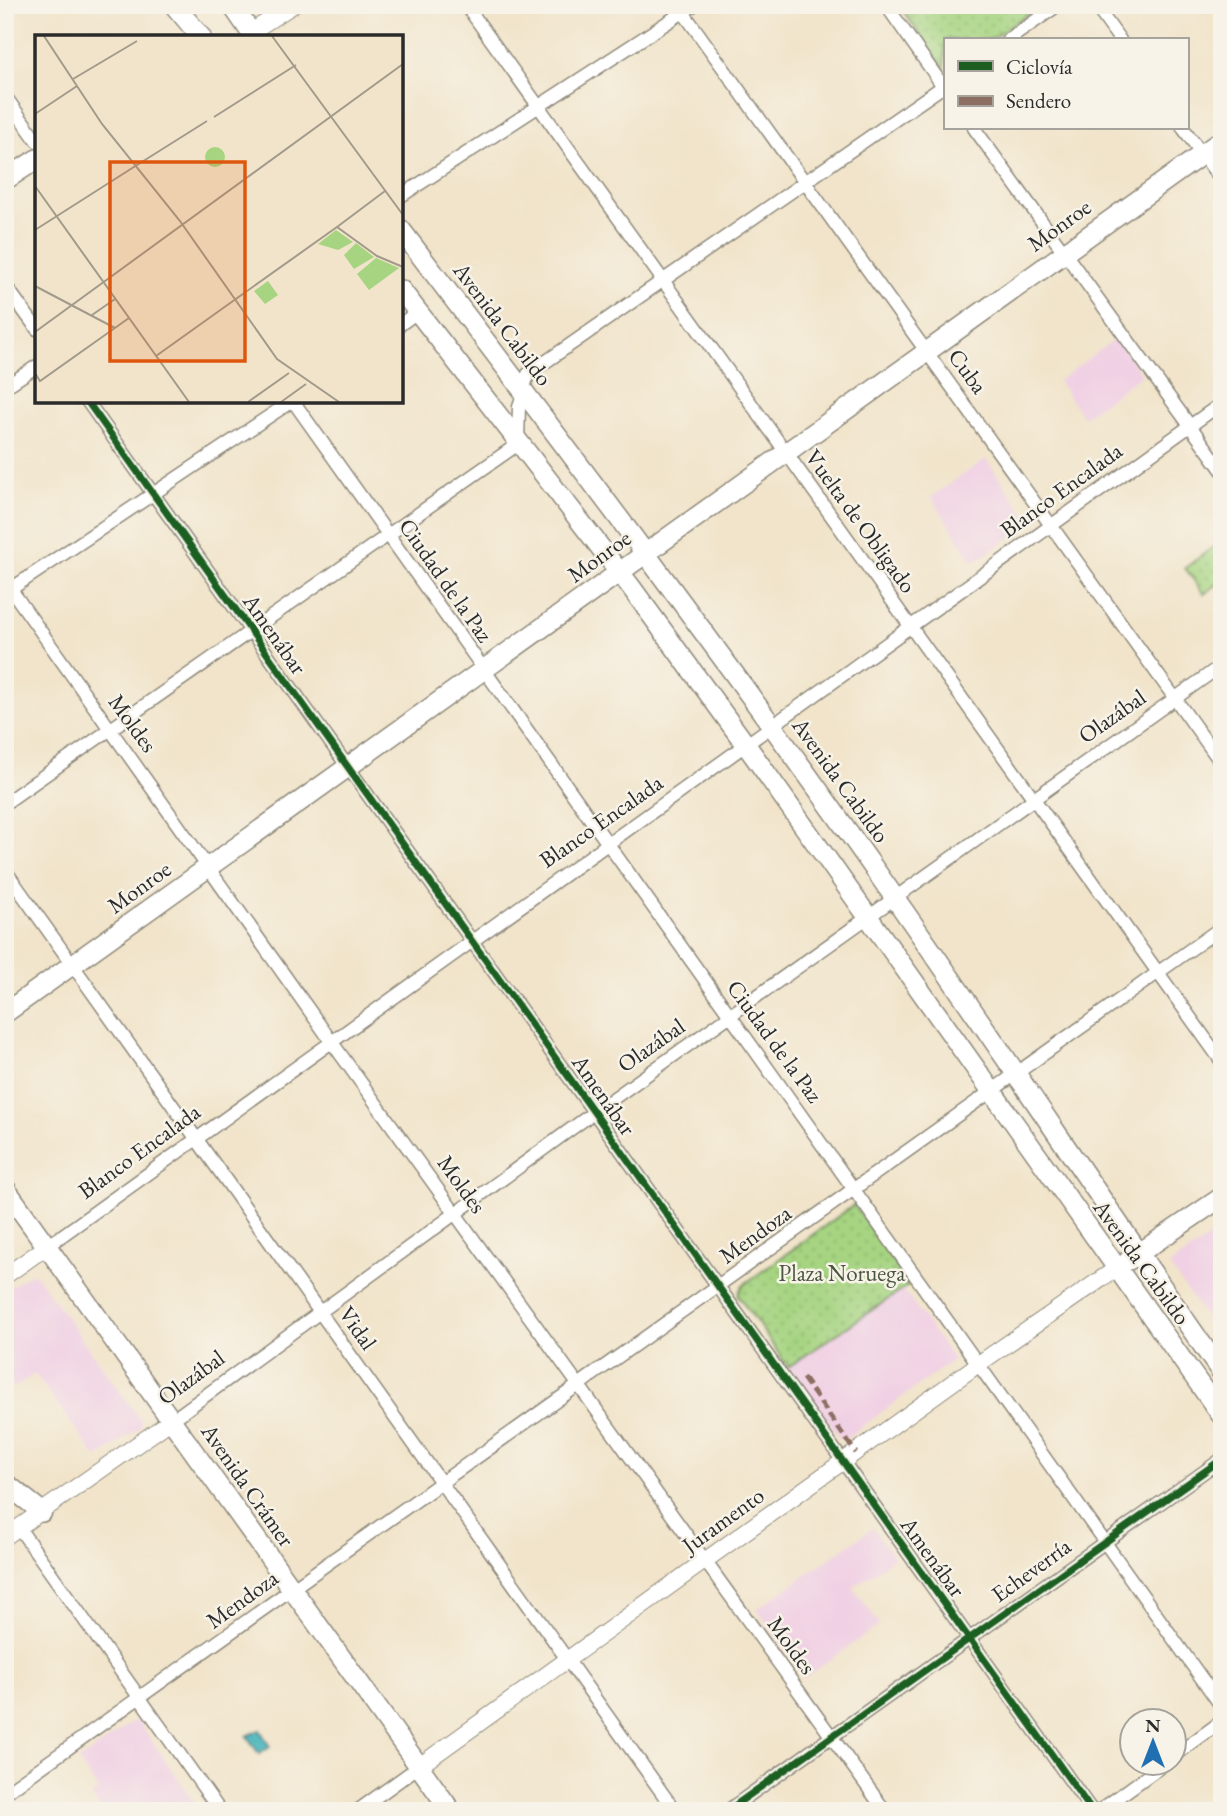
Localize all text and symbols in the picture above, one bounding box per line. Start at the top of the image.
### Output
inset map [35,35,402,402]
legend [944,38,1188,130]
text: Ciclovía [1006,53,1073,80]
text: Sendero [1006,87,1071,114]
street label: Monroe [1021,192,1097,258]
street label: Avenida Cabildo [446,255,559,392]
street label: Cuba [941,342,995,400]
street label: Blanco Encalada [994,435,1129,544]
street label: Vuelta de Obligado [799,443,923,599]
street label: Ciudad de la Paz [392,512,500,648]
street label: Monroe [561,523,637,589]
street label: Amenábar [236,587,314,681]
street label: Olazábal [1072,682,1152,750]
street label: Moldes [102,688,164,758]
street label: Avenida Cabildo [785,711,896,848]
street label: Blanco Encalada [533,767,669,875]
street label: Monroe [101,854,177,920]
street label: Ciudad de la Paz [720,974,830,1109]
street label: Olazábal [611,1011,691,1079]
street label: Amenábar [565,1048,643,1142]
street label: Blanco Encalada [72,1096,207,1205]
street label: Moldes [431,1149,493,1219]
street label: Avenida Cabildo [1086,1193,1197,1330]
street label: Mendoza [713,1197,798,1270]
park label: Plaza Noruega [779,1258,906,1288]
street label: Vidal [332,1300,384,1356]
street label: Olazábal [152,1342,231,1411]
street label: Avenida Crámer [194,1417,302,1553]
street label: Juramento [674,1480,770,1561]
street label: Amenábar [893,1510,972,1603]
street label: Echeverría [985,1531,1077,1609]
street label: Mendoza [200,1562,285,1635]
street label: Moldes [761,1610,823,1680]
north arrow [1118,1708,1188,1778]
text: N [1145,1713,1161,1738]

